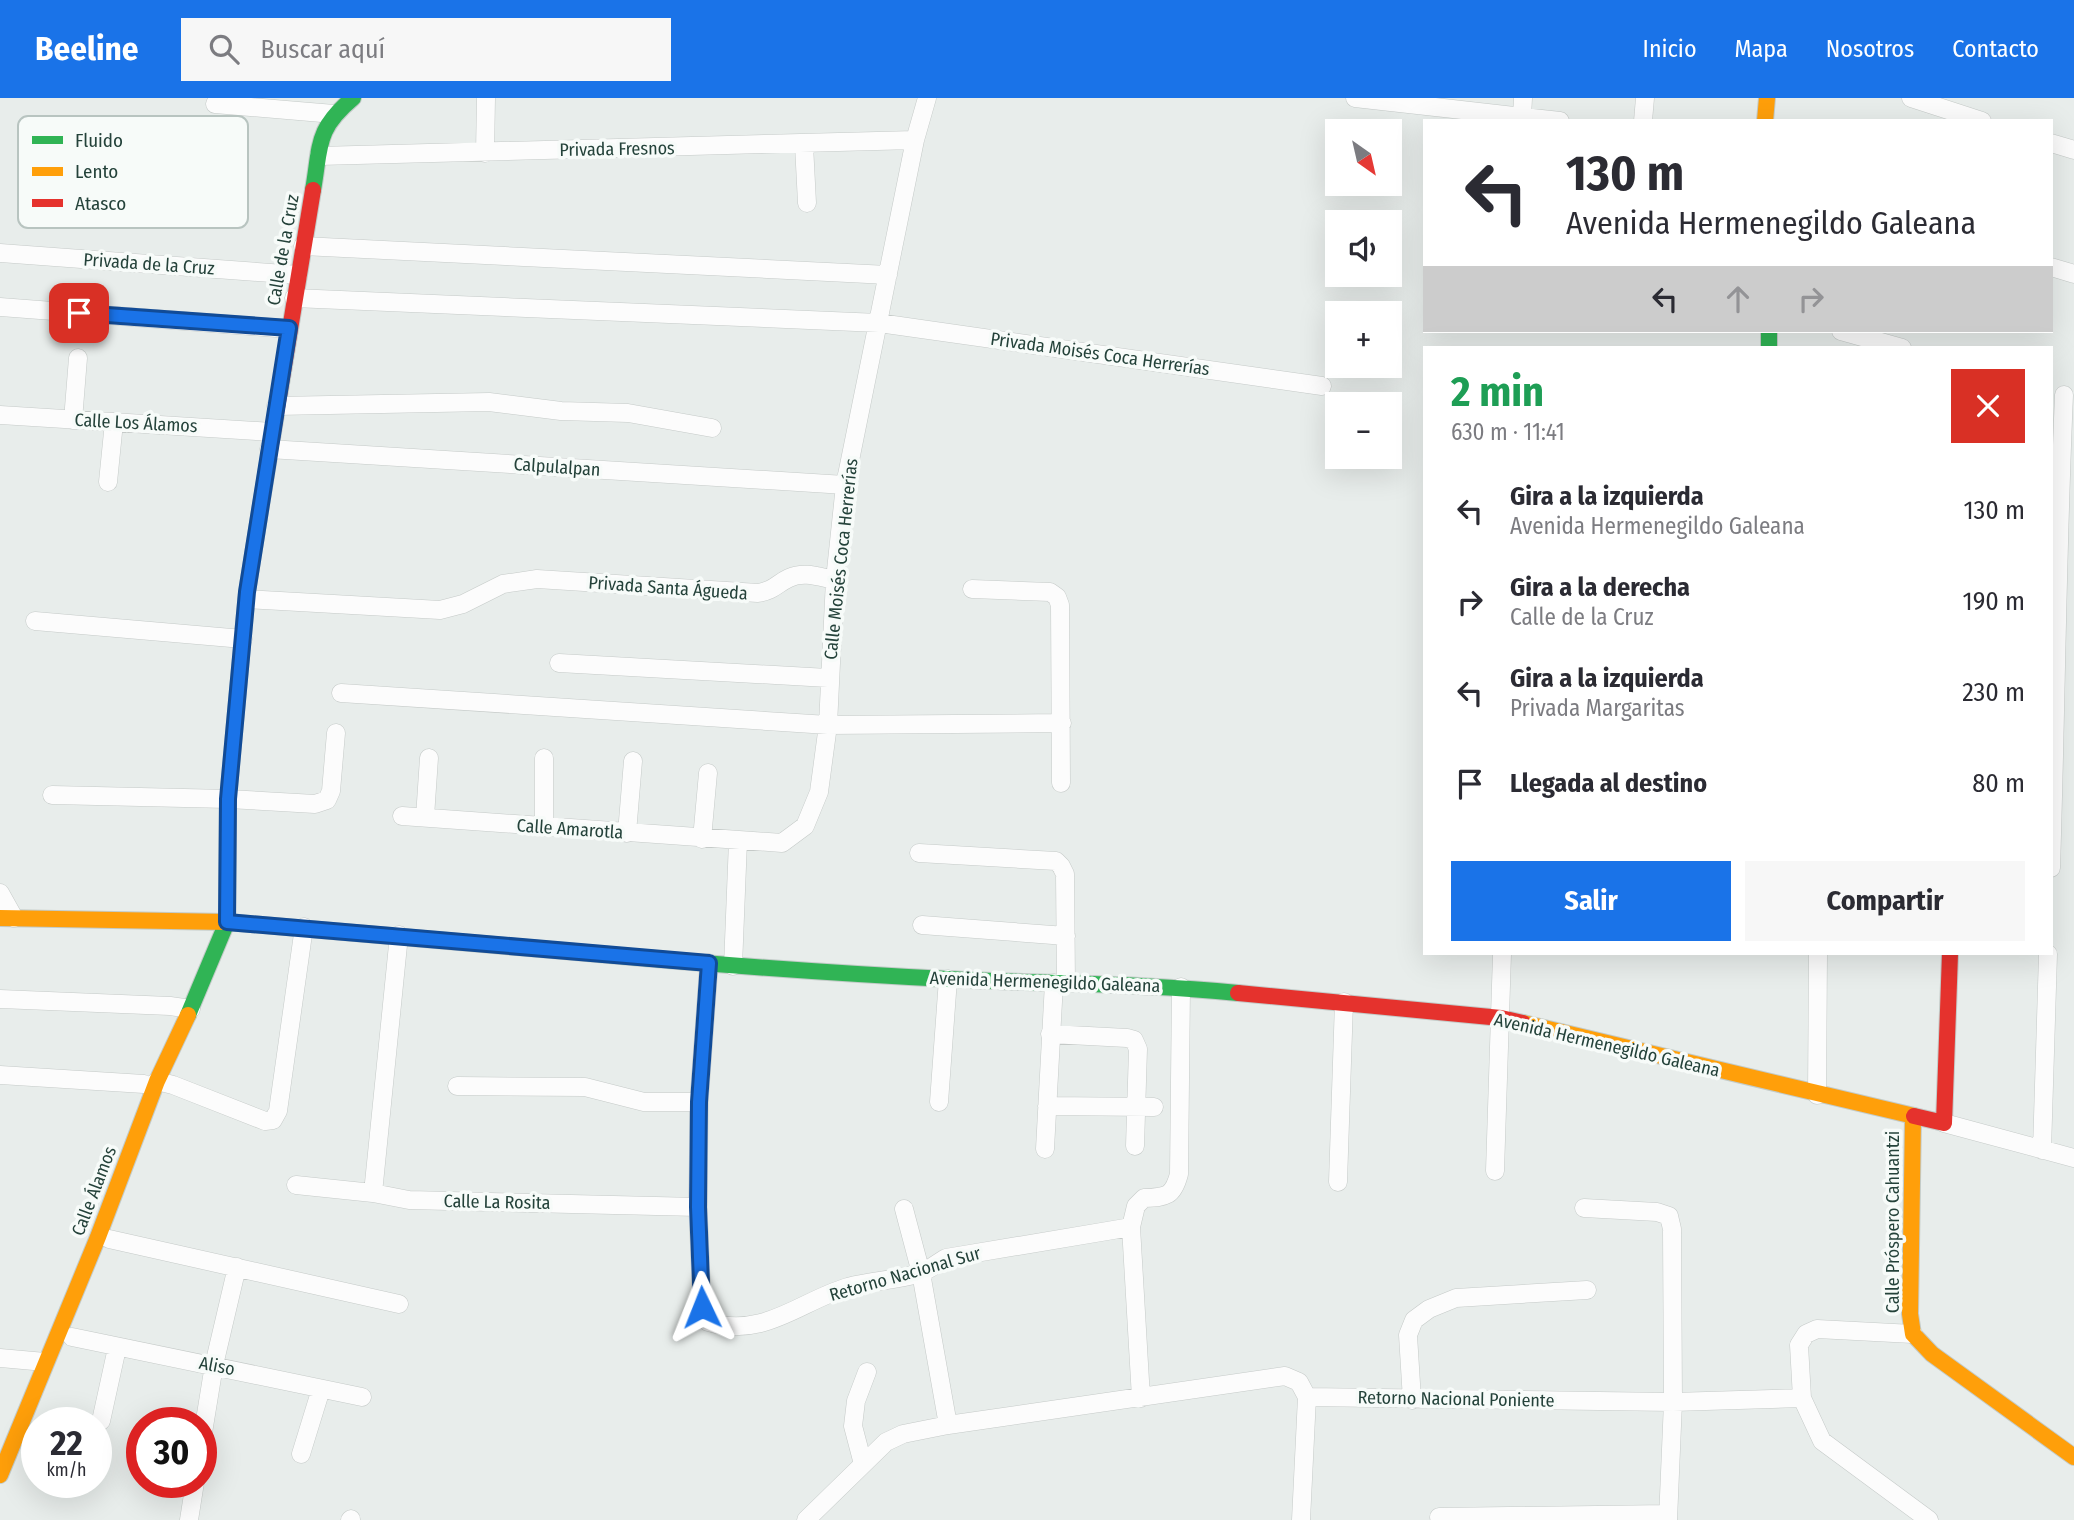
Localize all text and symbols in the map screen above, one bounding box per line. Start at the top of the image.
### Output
search box [181,18,671,81]
text: Beeline [35,29,139,69]
icon: search [205,30,243,68]
text: Buscar aquí [261,34,385,65]
text: Inicio [1643,35,1697,63]
text: Mapa [1735,35,1788,63]
text: Nosotros [1826,35,1914,63]
text: Contacto [1952,35,2039,63]
legend [18,116,248,228]
north arrow [1325,119,1402,196]
map controls [1325,119,1402,469]
text: Fluido [75,129,123,152]
street label: Privada Fresnos [559,137,675,161]
text: 130 m [1566,144,1684,203]
icon: left [1451,147,1542,238]
text: Lento [75,160,118,183]
text: Atasco [75,192,126,215]
street label: Calle de la Cruz [262,193,304,307]
text: Avenida Hermenegildo Galeana [1566,204,1976,242]
button: sound [1325,210,1402,287]
street label: Privada de la Cruz [83,248,215,280]
icon: left [1646,280,1684,318]
icon: ahead [1719,280,1757,318]
icon: right [1792,280,1830,318]
pin [49,283,109,343]
icon: arrive [60,294,98,332]
button: + [1325,301,1402,378]
street label: Privada Moisés Coca Herrerías [989,328,1211,380]
text: 2 min [1451,367,1544,417]
button: close [1951,369,2025,443]
button: − [1325,392,1402,469]
street label: Calle Los Álamos [74,408,198,437]
text: 630 m · 11:41 [1451,418,1565,446]
street label: Calpulalpan [513,453,601,481]
street label: Calle Moisés Coca Herrerías [819,457,863,661]
text: Gira a la izquierda [1510,481,1704,512]
icon: left [1451,492,1489,530]
text: 130 m [1963,495,2025,526]
text: Avenida Hermenegildo Galeana [1510,512,1805,540]
street label: Privada Santa Águeda [588,570,749,605]
text: Gira a la derecha [1510,572,1690,603]
icon: right [1451,583,1489,621]
text: 190 m [1963,586,2025,617]
text: Calle de la Cruz [1510,603,1654,631]
text: Gira a la izquierda [1510,663,1704,694]
icon: left [1451,674,1489,712]
text: 230 m [1962,677,2025,708]
text: Privada Margaritas [1510,694,1685,722]
icon: arrive [1451,765,1489,803]
text: Llegada al destino [1510,768,1707,799]
text: 80 m [1972,768,2025,799]
street label: Calle Amarotla [516,814,624,844]
button: Salir [1451,861,1731,941]
button: Compartir [1745,861,2025,941]
street label: Avenida Hermenegildo Galeana [929,967,1161,997]
street label: Avenida Hermenegildo Galeana [1492,1008,1722,1082]
street label: Calle Próspero Cahuantzi [1882,1131,1904,1313]
street label: Calle Álamos [66,1142,121,1239]
street label: Calle La Rosita [443,1190,551,1214]
street label: Retorno Nacional Sur [827,1242,984,1306]
position arrow [665,1270,739,1344]
street label: Aliso [197,1352,237,1380]
street label: Retorno Nacional Poniente [1357,1386,1555,1412]
speed limit sign: 30 [126,1407,217,1498]
text: 22 [50,1422,83,1464]
text: km/h [46,1459,87,1481]

